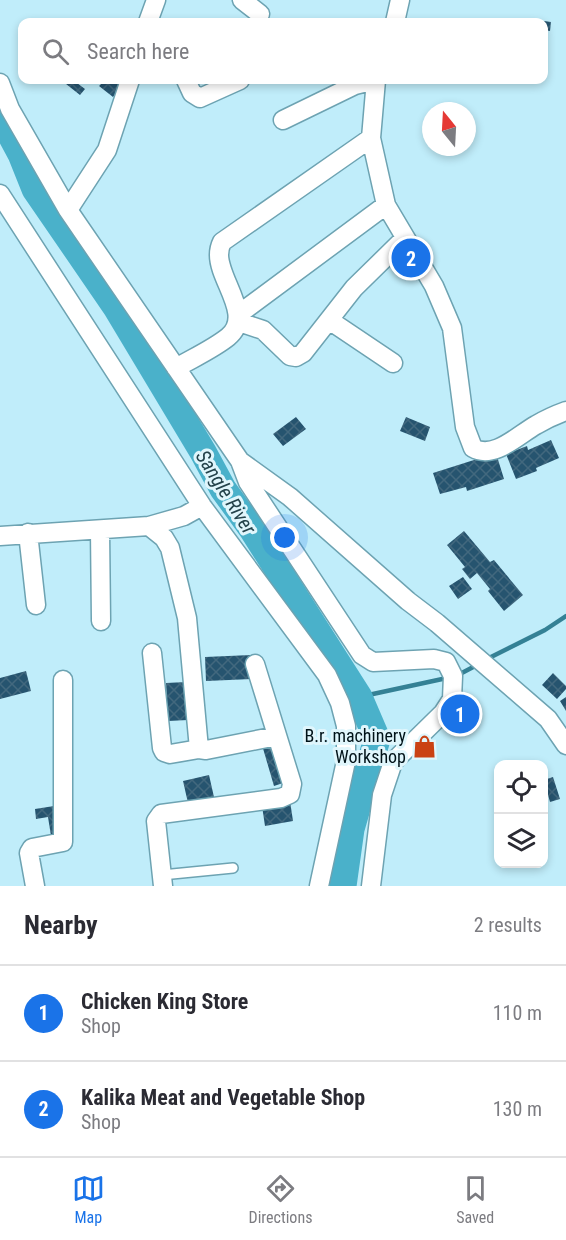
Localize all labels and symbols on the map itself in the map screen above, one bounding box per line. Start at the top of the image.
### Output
north arrow [422,102,476,156]
pin: 2 [392,236,430,280]
water label: Sangle River [191,446,262,539]
your location [270,523,299,552]
pin: 1 [440,692,480,736]
place label: B.r. machinery Workshop [305,725,406,767]
shop icon: B.r. machinery Workshop [411,733,437,759]

